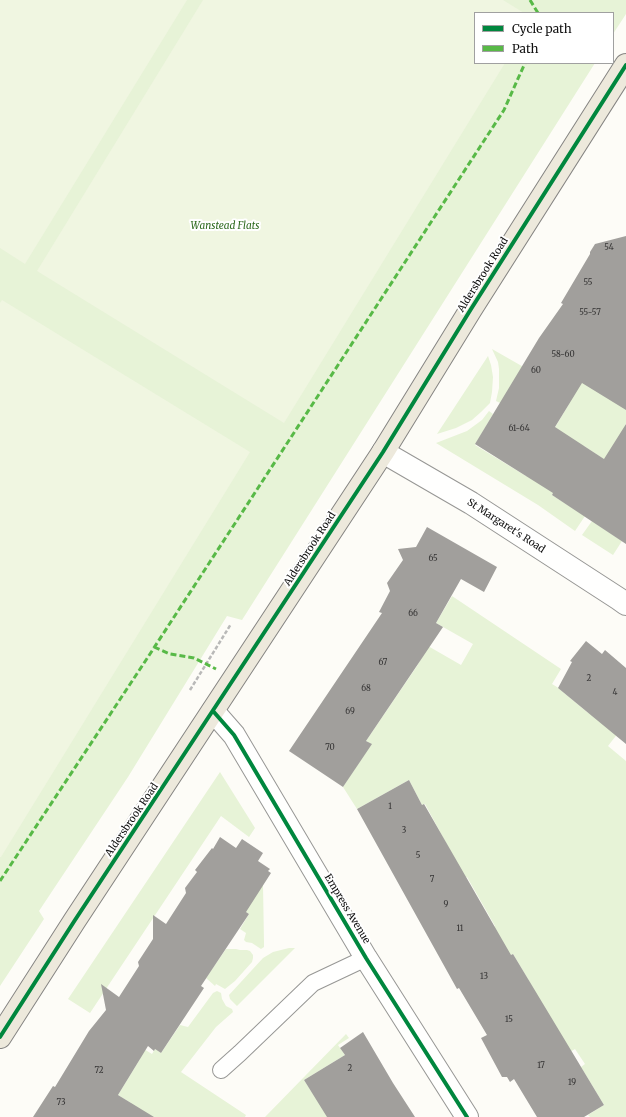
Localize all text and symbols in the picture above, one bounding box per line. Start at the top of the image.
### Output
legend [474,12,614,64]
text: Cycle path [512,21,572,36]
text: Path [512,41,538,56]
park label: Wanstead Flats [191,220,259,232]
street label: Aldersbrook Road [455,235,511,315]
house number: 54 [604,243,614,253]
house number: 55 [584,278,592,288]
house number: 55-57 [579,308,601,318]
house number: 58-60 [551,350,575,360]
house number: 60 [531,366,541,376]
house number: 61-64 [508,424,530,434]
street label: St Margaret's Road [465,496,547,556]
street label: Aldersbrook Road [282,510,338,588]
house number: 65 [428,554,438,564]
house number: 66 [408,609,418,619]
house number: 67 [379,658,387,668]
house number: 2 [587,674,591,684]
house number: 68 [361,684,371,694]
house number: 4 [613,688,617,698]
house number: 69 [345,707,355,717]
house number: 70 [325,743,335,753]
street label: Aldersbrook Road [103,781,161,859]
house number: 1 [388,802,392,812]
house number: 3 [402,826,406,836]
house number: 5 [416,851,420,861]
street label: Empress Avenue [322,872,372,946]
house number: 7 [430,875,434,885]
house number: 9 [444,900,448,910]
house number: 11 [457,924,463,934]
house number: 13 [480,972,488,982]
house number: 15 [505,1015,513,1025]
house number: 17 [537,1061,545,1071]
house number: 2 [348,1064,352,1074]
house number: 72 [94,1066,104,1076]
house number: 19 [568,1078,576,1088]
house number: 73 [57,1098,65,1108]

